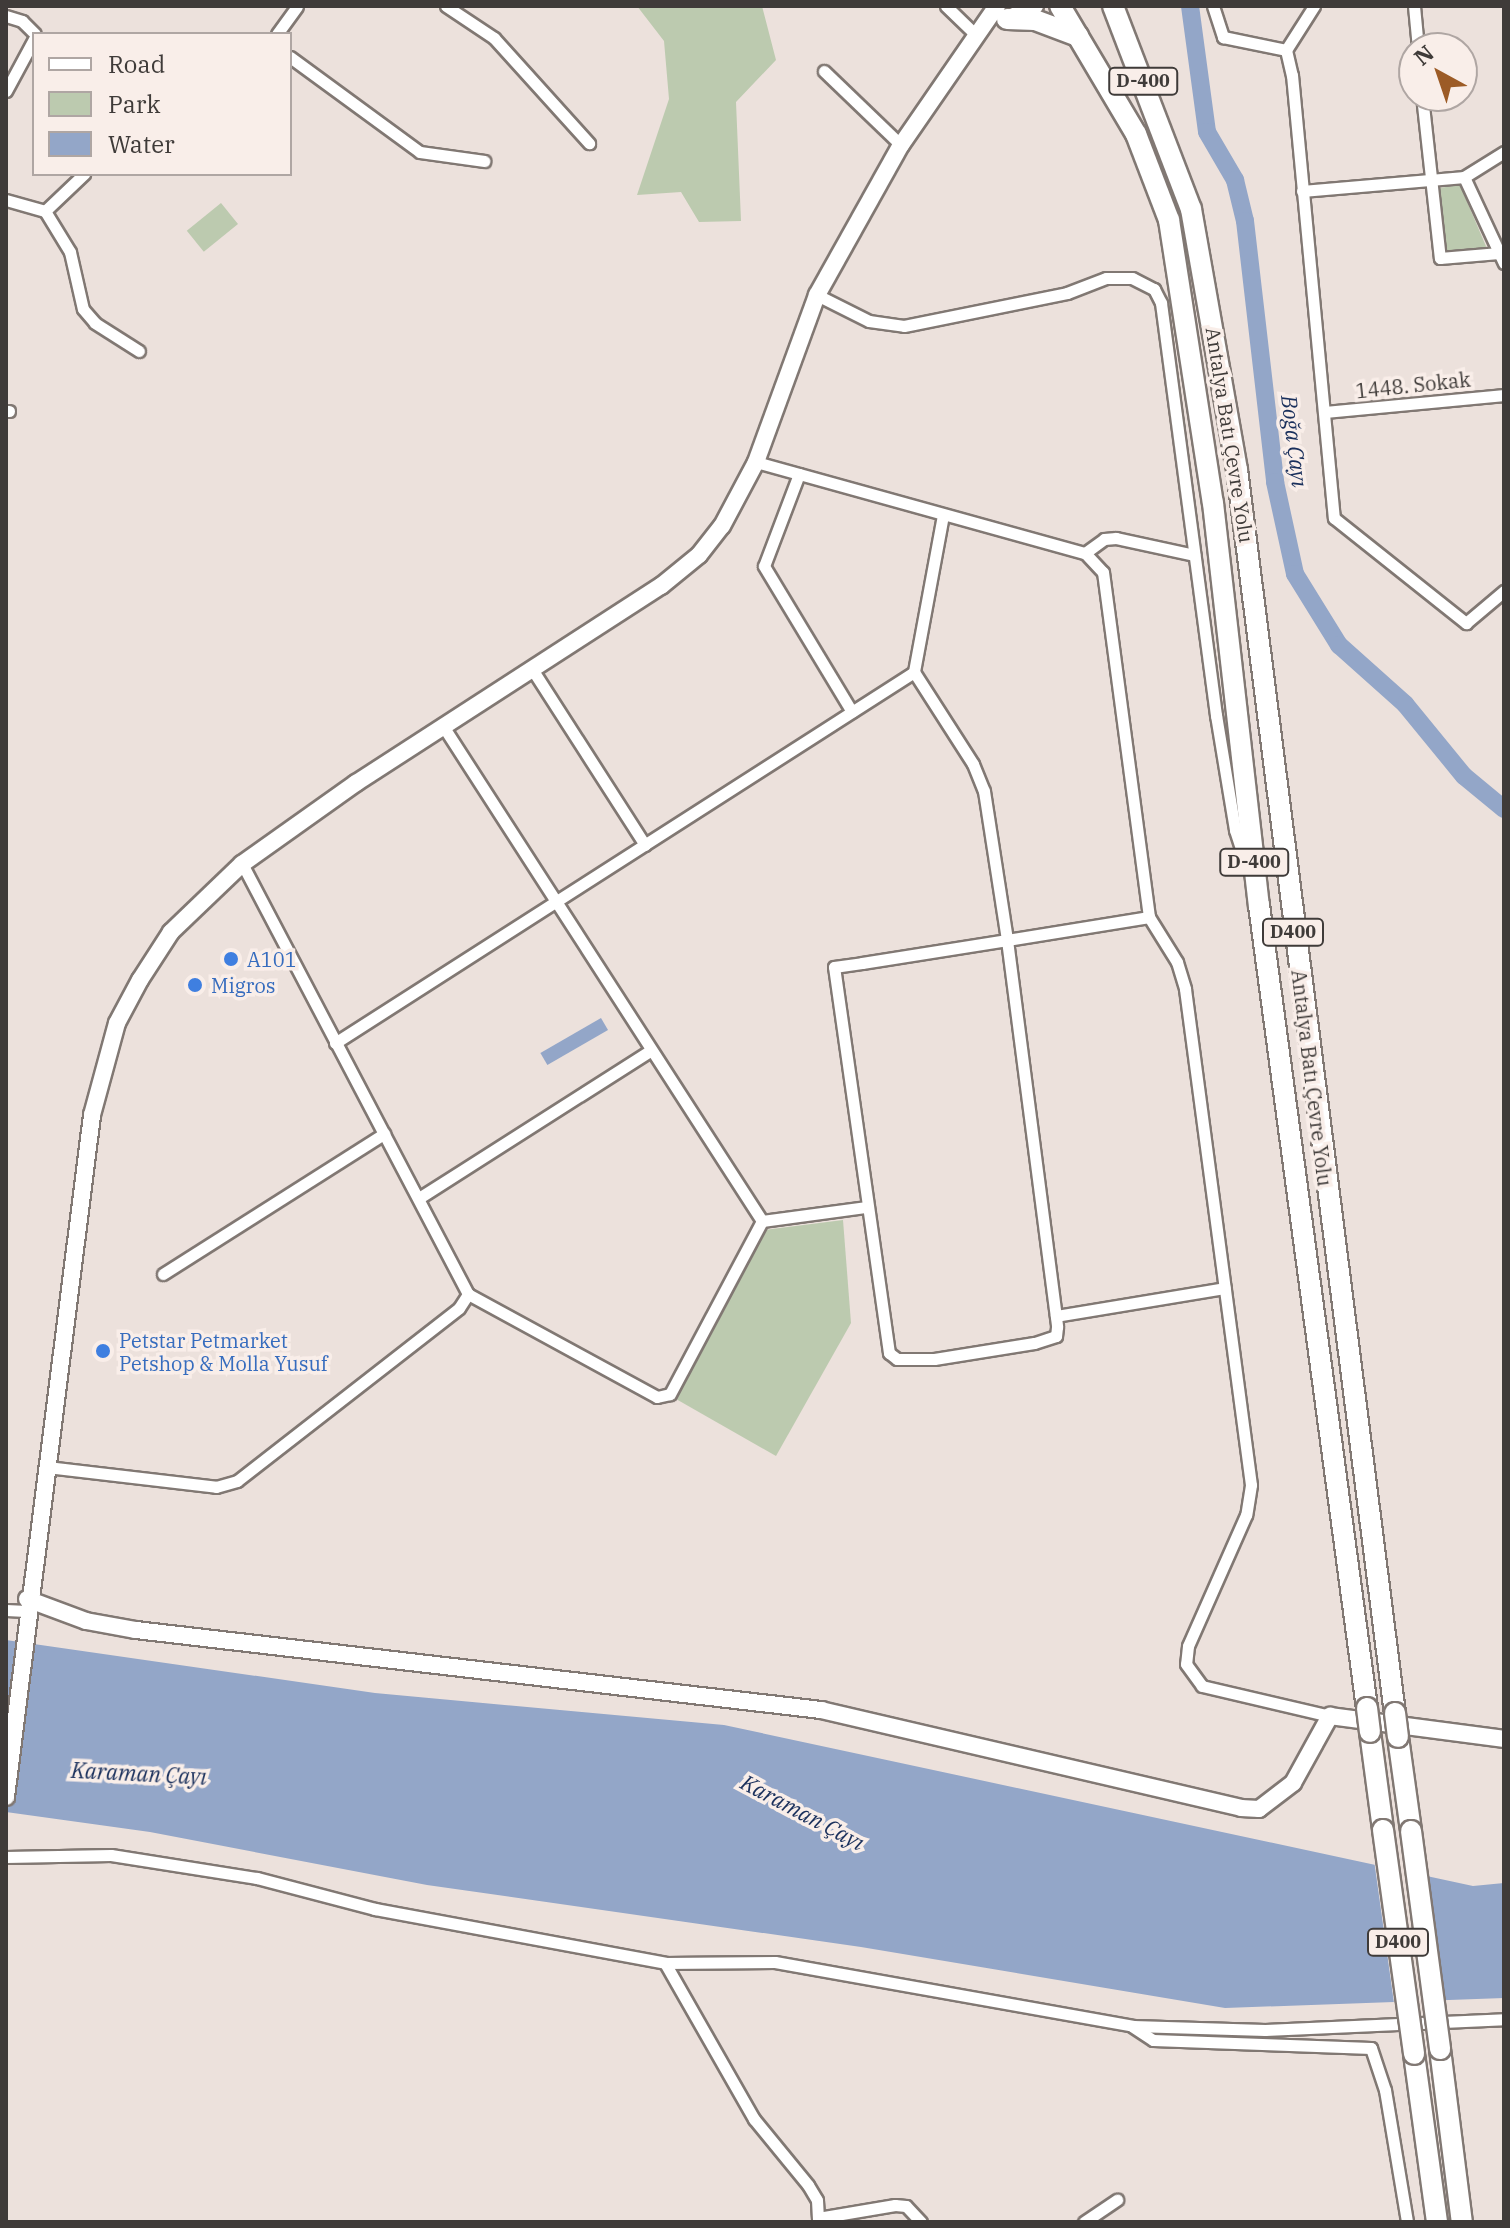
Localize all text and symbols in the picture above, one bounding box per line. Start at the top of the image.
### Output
legend [32,32,292,176]
north arrow [1398,32,1478,112]
text: N [1408,38,1440,71]
text: Road [108,48,165,80]
road number: D-400 [1107,67,1179,95]
text: Park [108,88,160,120]
text: Water [108,128,175,160]
street label: Antalya Batı Çevre Yolu [1201,326,1259,544]
street label: 1448. Sokak [1354,367,1472,403]
water label: Boğa Çayı [1276,393,1314,489]
road number: D-400 [1218,848,1290,876]
road number: D400 [1261,918,1325,946]
place label: A101 [247,947,297,971]
marker: A101 [222,950,240,968]
street label: Antalya Batı Çevre Yolu [1287,968,1337,1188]
place label: Migros [211,973,276,997]
marker: Migros [186,976,204,994]
place label: Petstar Petmarket Petshop & Molla Yusuf [119,1328,328,1375]
marker: Petstar Petmarket Petshop & Molla Yusuf [94,1342,112,1360]
water label: Karaman Çayı [70,1756,208,1790]
water label: Karaman Çayı [737,1768,869,1856]
road number: D400 [1366,1928,1430,1956]

